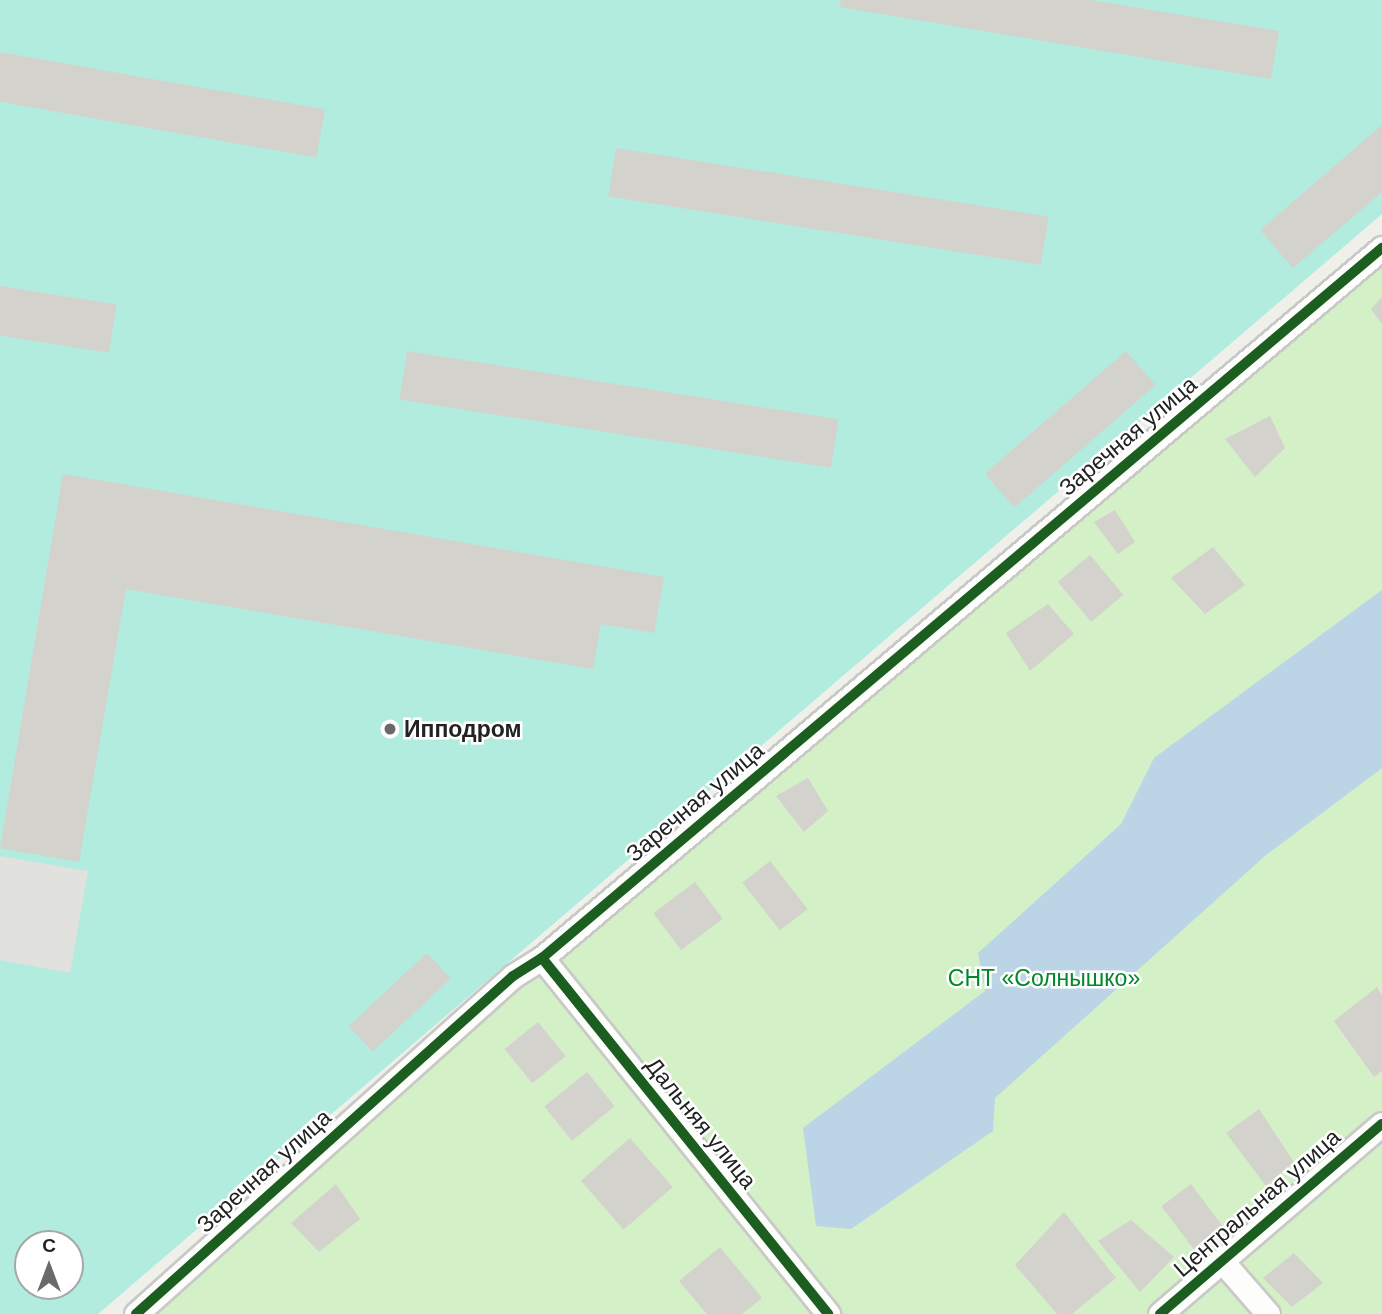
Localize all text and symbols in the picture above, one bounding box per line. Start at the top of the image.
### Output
street label: Заречная улица [1054,370,1202,502]
place label: Ипподром [404,715,521,743]
marker: Ипподром [382,721,398,737]
street label: Заречная улица [621,736,769,868]
park label: СНТ «Солнышко» [948,964,1140,992]
street label: Дальняя улица [640,1052,762,1194]
street label: Заречная улица [191,1104,337,1238]
street label: Центральная улица [1168,1123,1346,1283]
north arrow [14,1230,84,1300]
text: С [42,1235,56,1256]

